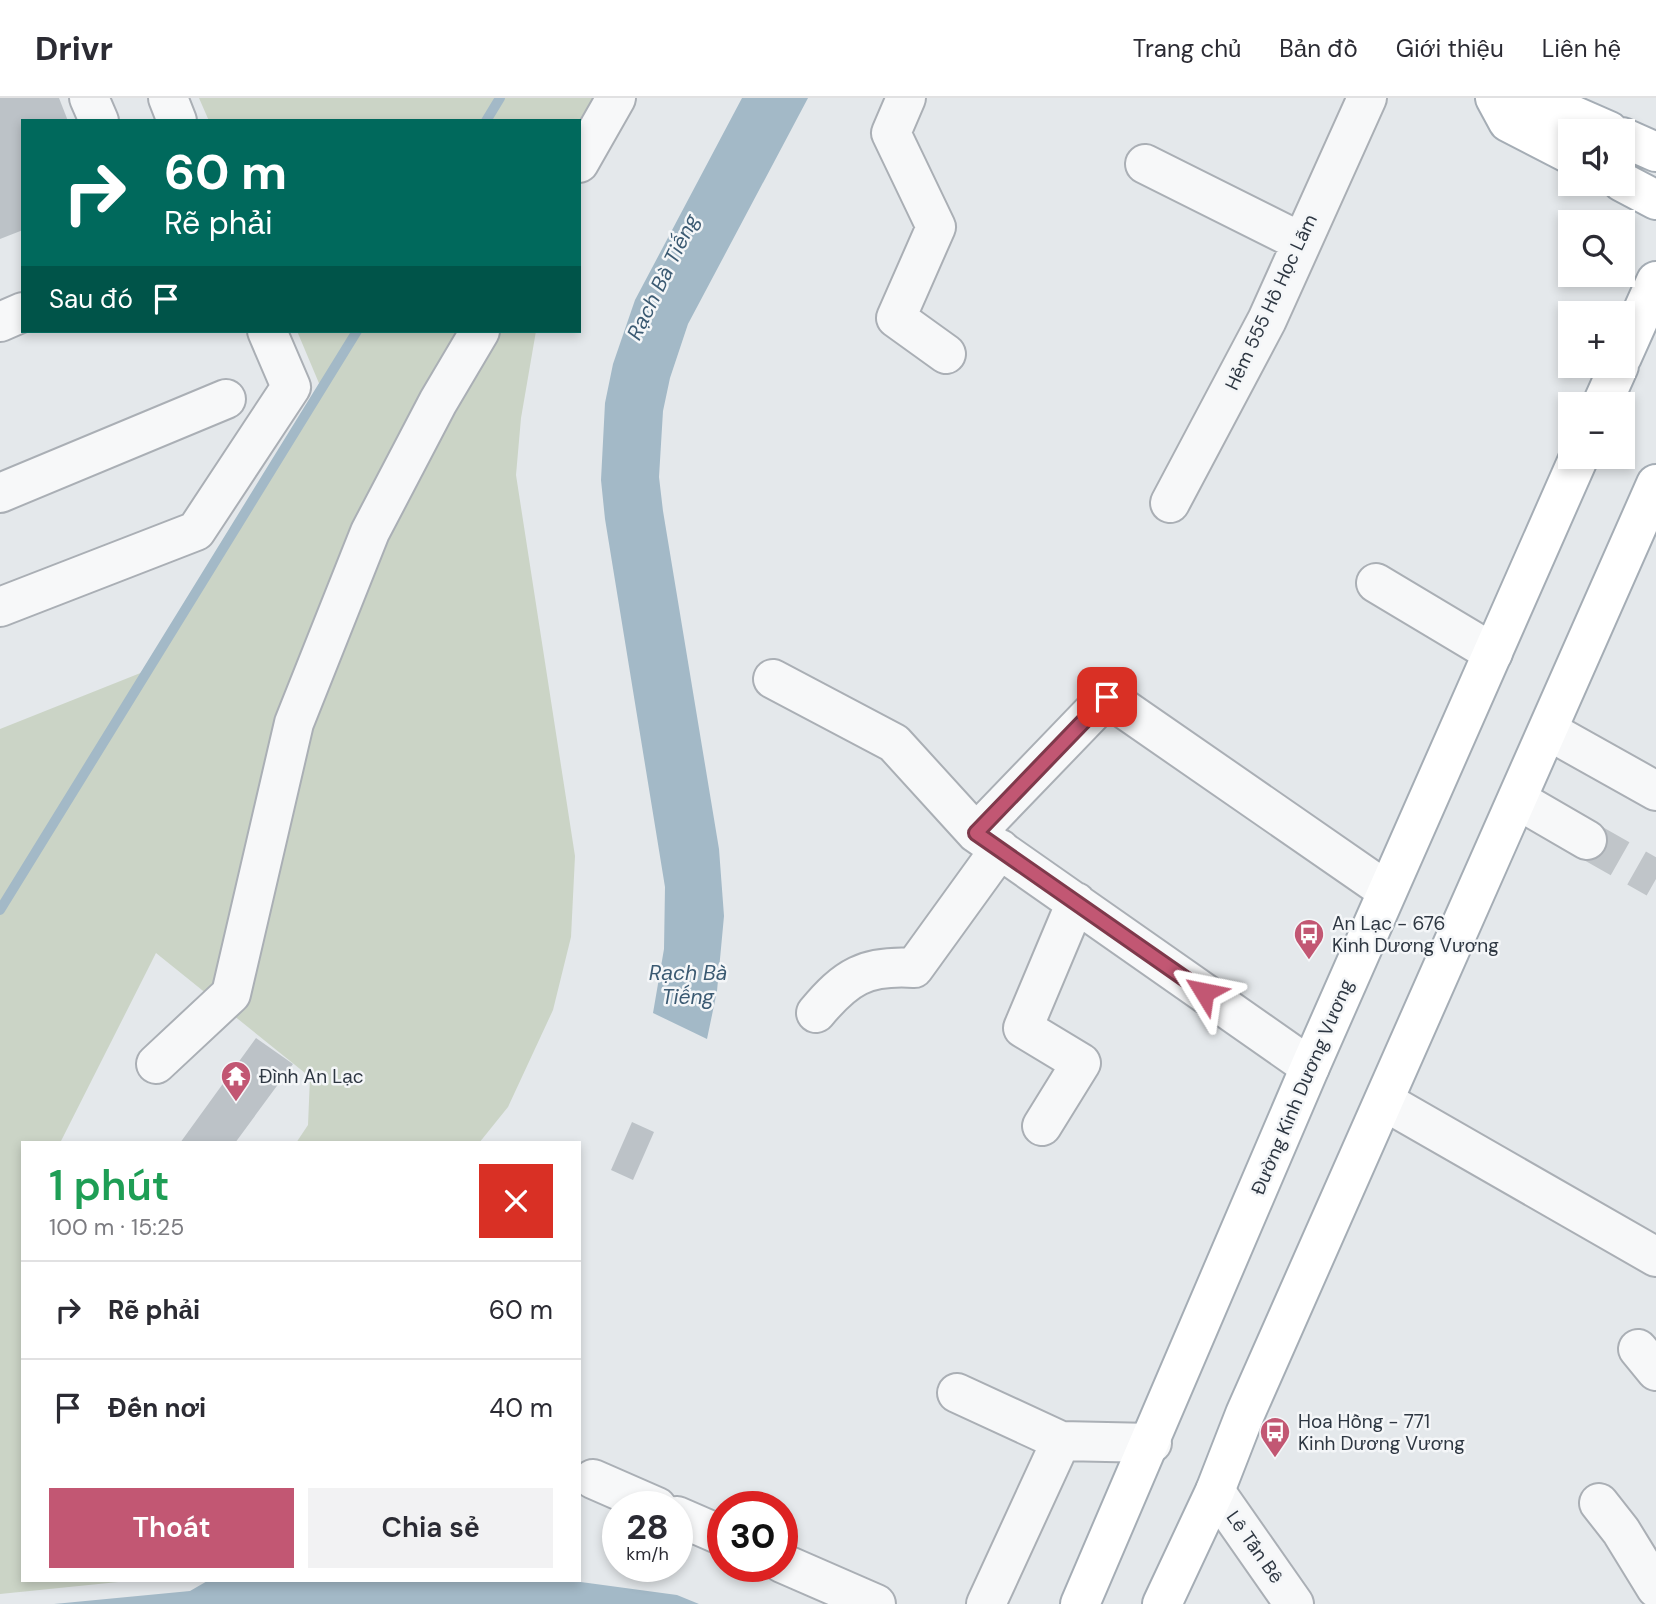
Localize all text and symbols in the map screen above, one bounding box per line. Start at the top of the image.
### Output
text: Drivr [35,27,113,70]
text: Trang chủ [1133,33,1241,64]
text: Bản đồ [1279,33,1358,64]
text: Giới thiệu [1396,33,1504,64]
text: Liên hệ [1542,33,1621,64]
map controls [1558,119,1635,469]
button: sound [1558,119,1635,196]
text: 60 m [164,140,287,204]
icon: right [49,147,140,238]
text: Rẽ phải [164,202,273,244]
water label: Rạch Bà Tiếng [620,209,706,345]
street label: Hẻm 555 Hồ Học Lãm [1219,210,1323,394]
button: search [1558,210,1635,287]
icon: arrive [147,280,185,318]
text: Sau đó [49,282,133,316]
button: + [1558,301,1635,378]
button: − [1558,392,1635,469]
pin [1077,667,1137,727]
icon: arrive [1088,678,1126,716]
place label: An Lạc - 676 Kinh Dương Vương [1332,911,1499,958]
bus stop icon: An Lạc - 676 Kinh Dương Vương [1292,917,1326,961]
position arrow [1167,955,1241,1029]
water label: Rạch Bà Tiếng [649,959,727,1011]
street label: Đường Kinh Dương Vương [1245,975,1359,1199]
temple icon: Đình An Lạc [219,1059,253,1103]
place label: Đình An Lạc [259,1064,364,1089]
text: 1 phút [49,1158,169,1213]
button: close [479,1164,553,1238]
text: 100 m · 15:25 [49,1212,184,1242]
icon: right [49,1291,87,1329]
text: Rẽ phải [108,1293,200,1327]
text: 60 m [489,1293,553,1327]
icon: arrive [49,1389,87,1427]
text: Đến nơi [108,1391,206,1425]
text: 40 m [489,1391,553,1425]
place label: Hoa Hồng - 771 Kinh Dương Vương [1298,1409,1465,1456]
bus stop icon: Hoa Hồng - 771 Kinh Dương Vương [1258,1415,1292,1459]
button: Thoát [49,1488,294,1568]
button: Chia sẻ [308,1488,553,1568]
speed limit sign: 30 [707,1491,798,1582]
text: 28 [626,1504,669,1550]
street label: Lê Tấn Bê [1221,1506,1289,1588]
text: km/h [626,1542,669,1566]

